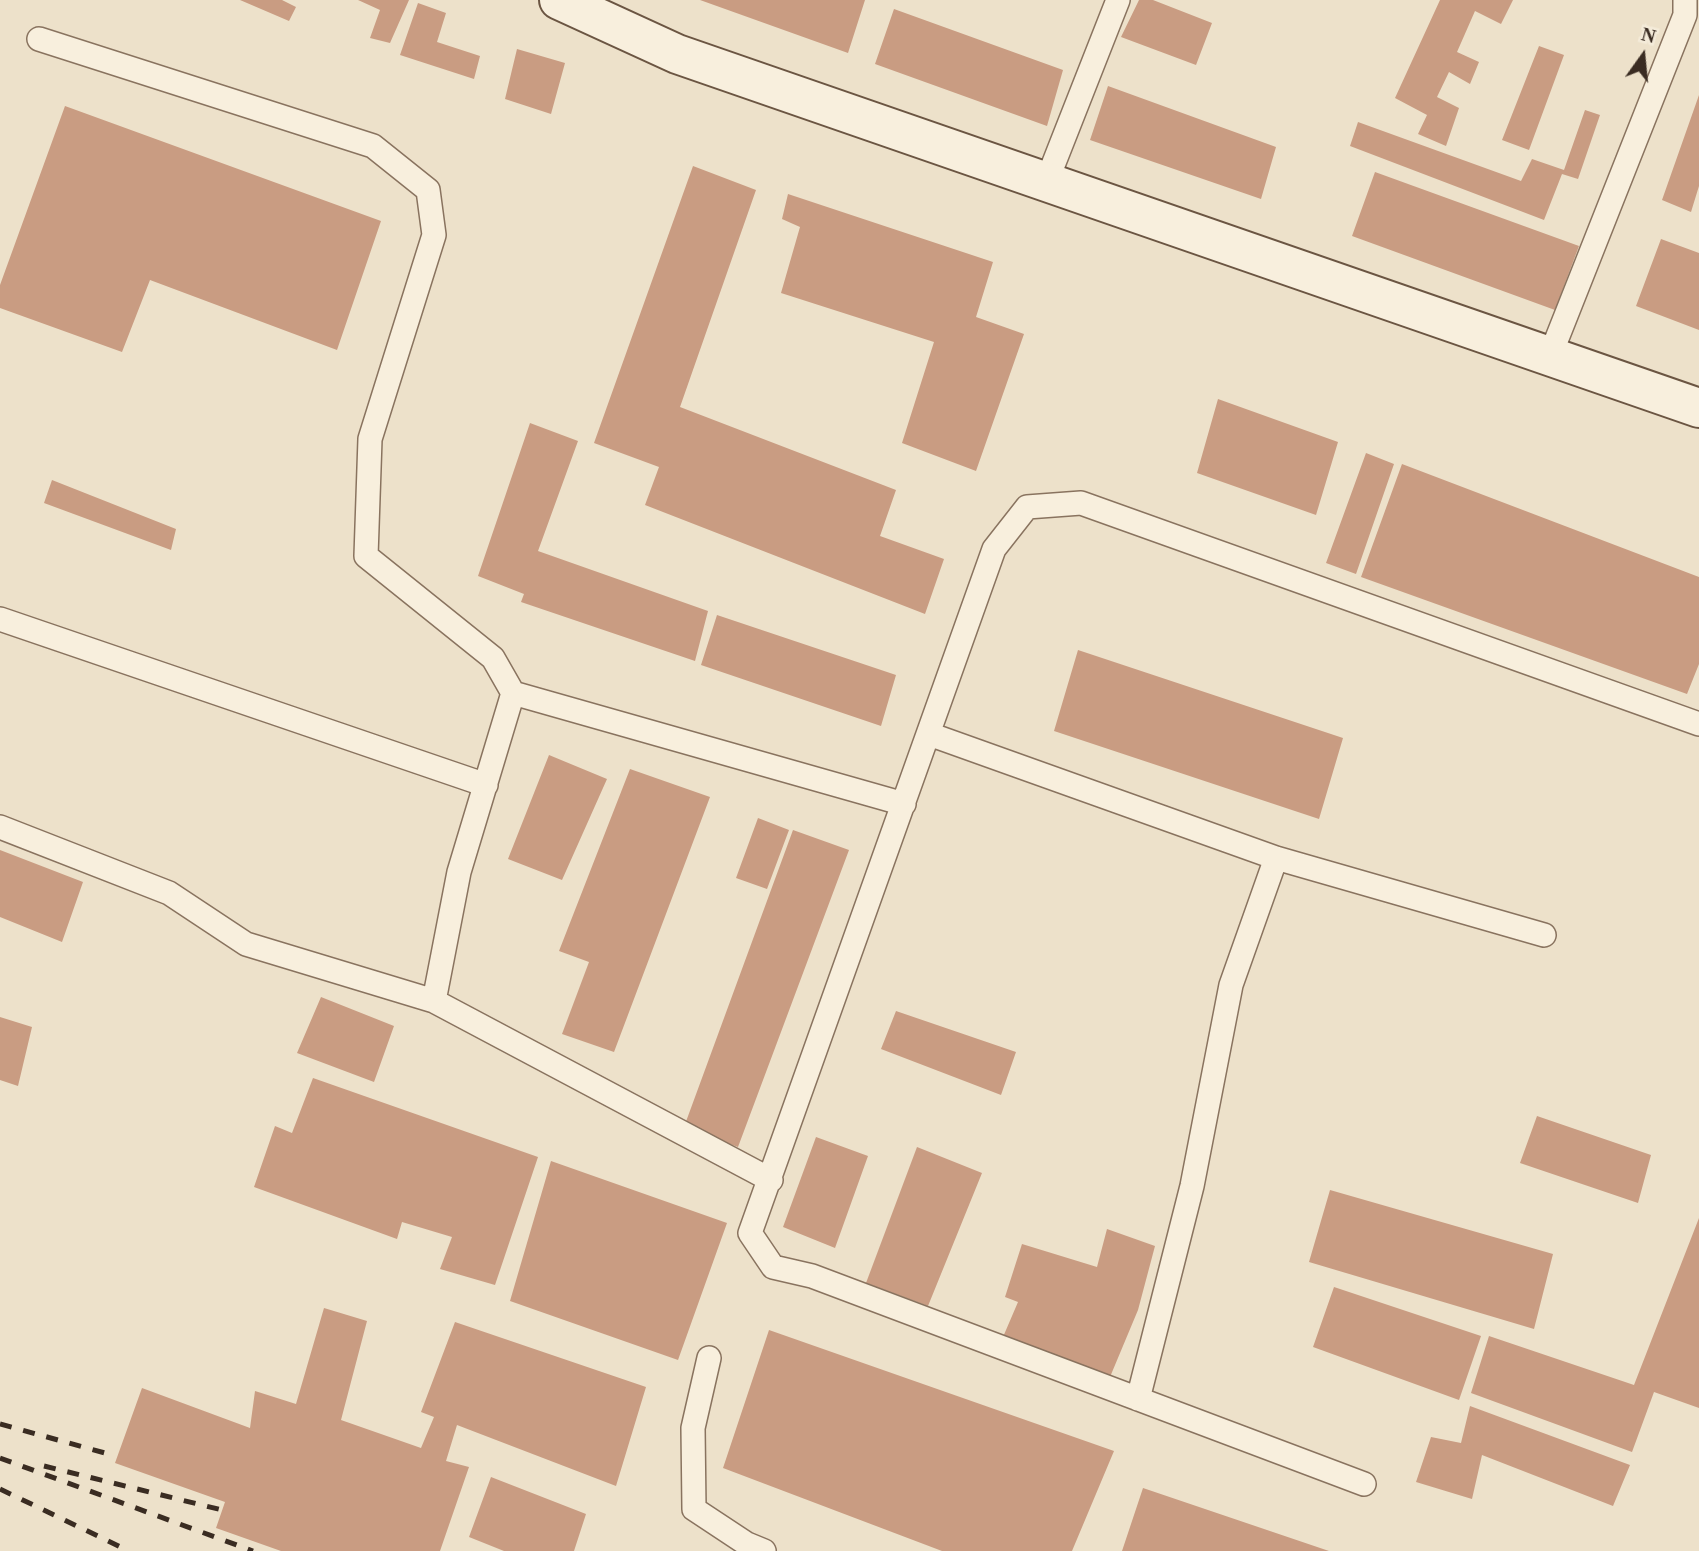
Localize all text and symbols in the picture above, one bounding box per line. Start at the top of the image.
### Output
north arrow [1608,21,1678,91]
text: N [1639,23,1658,47]

